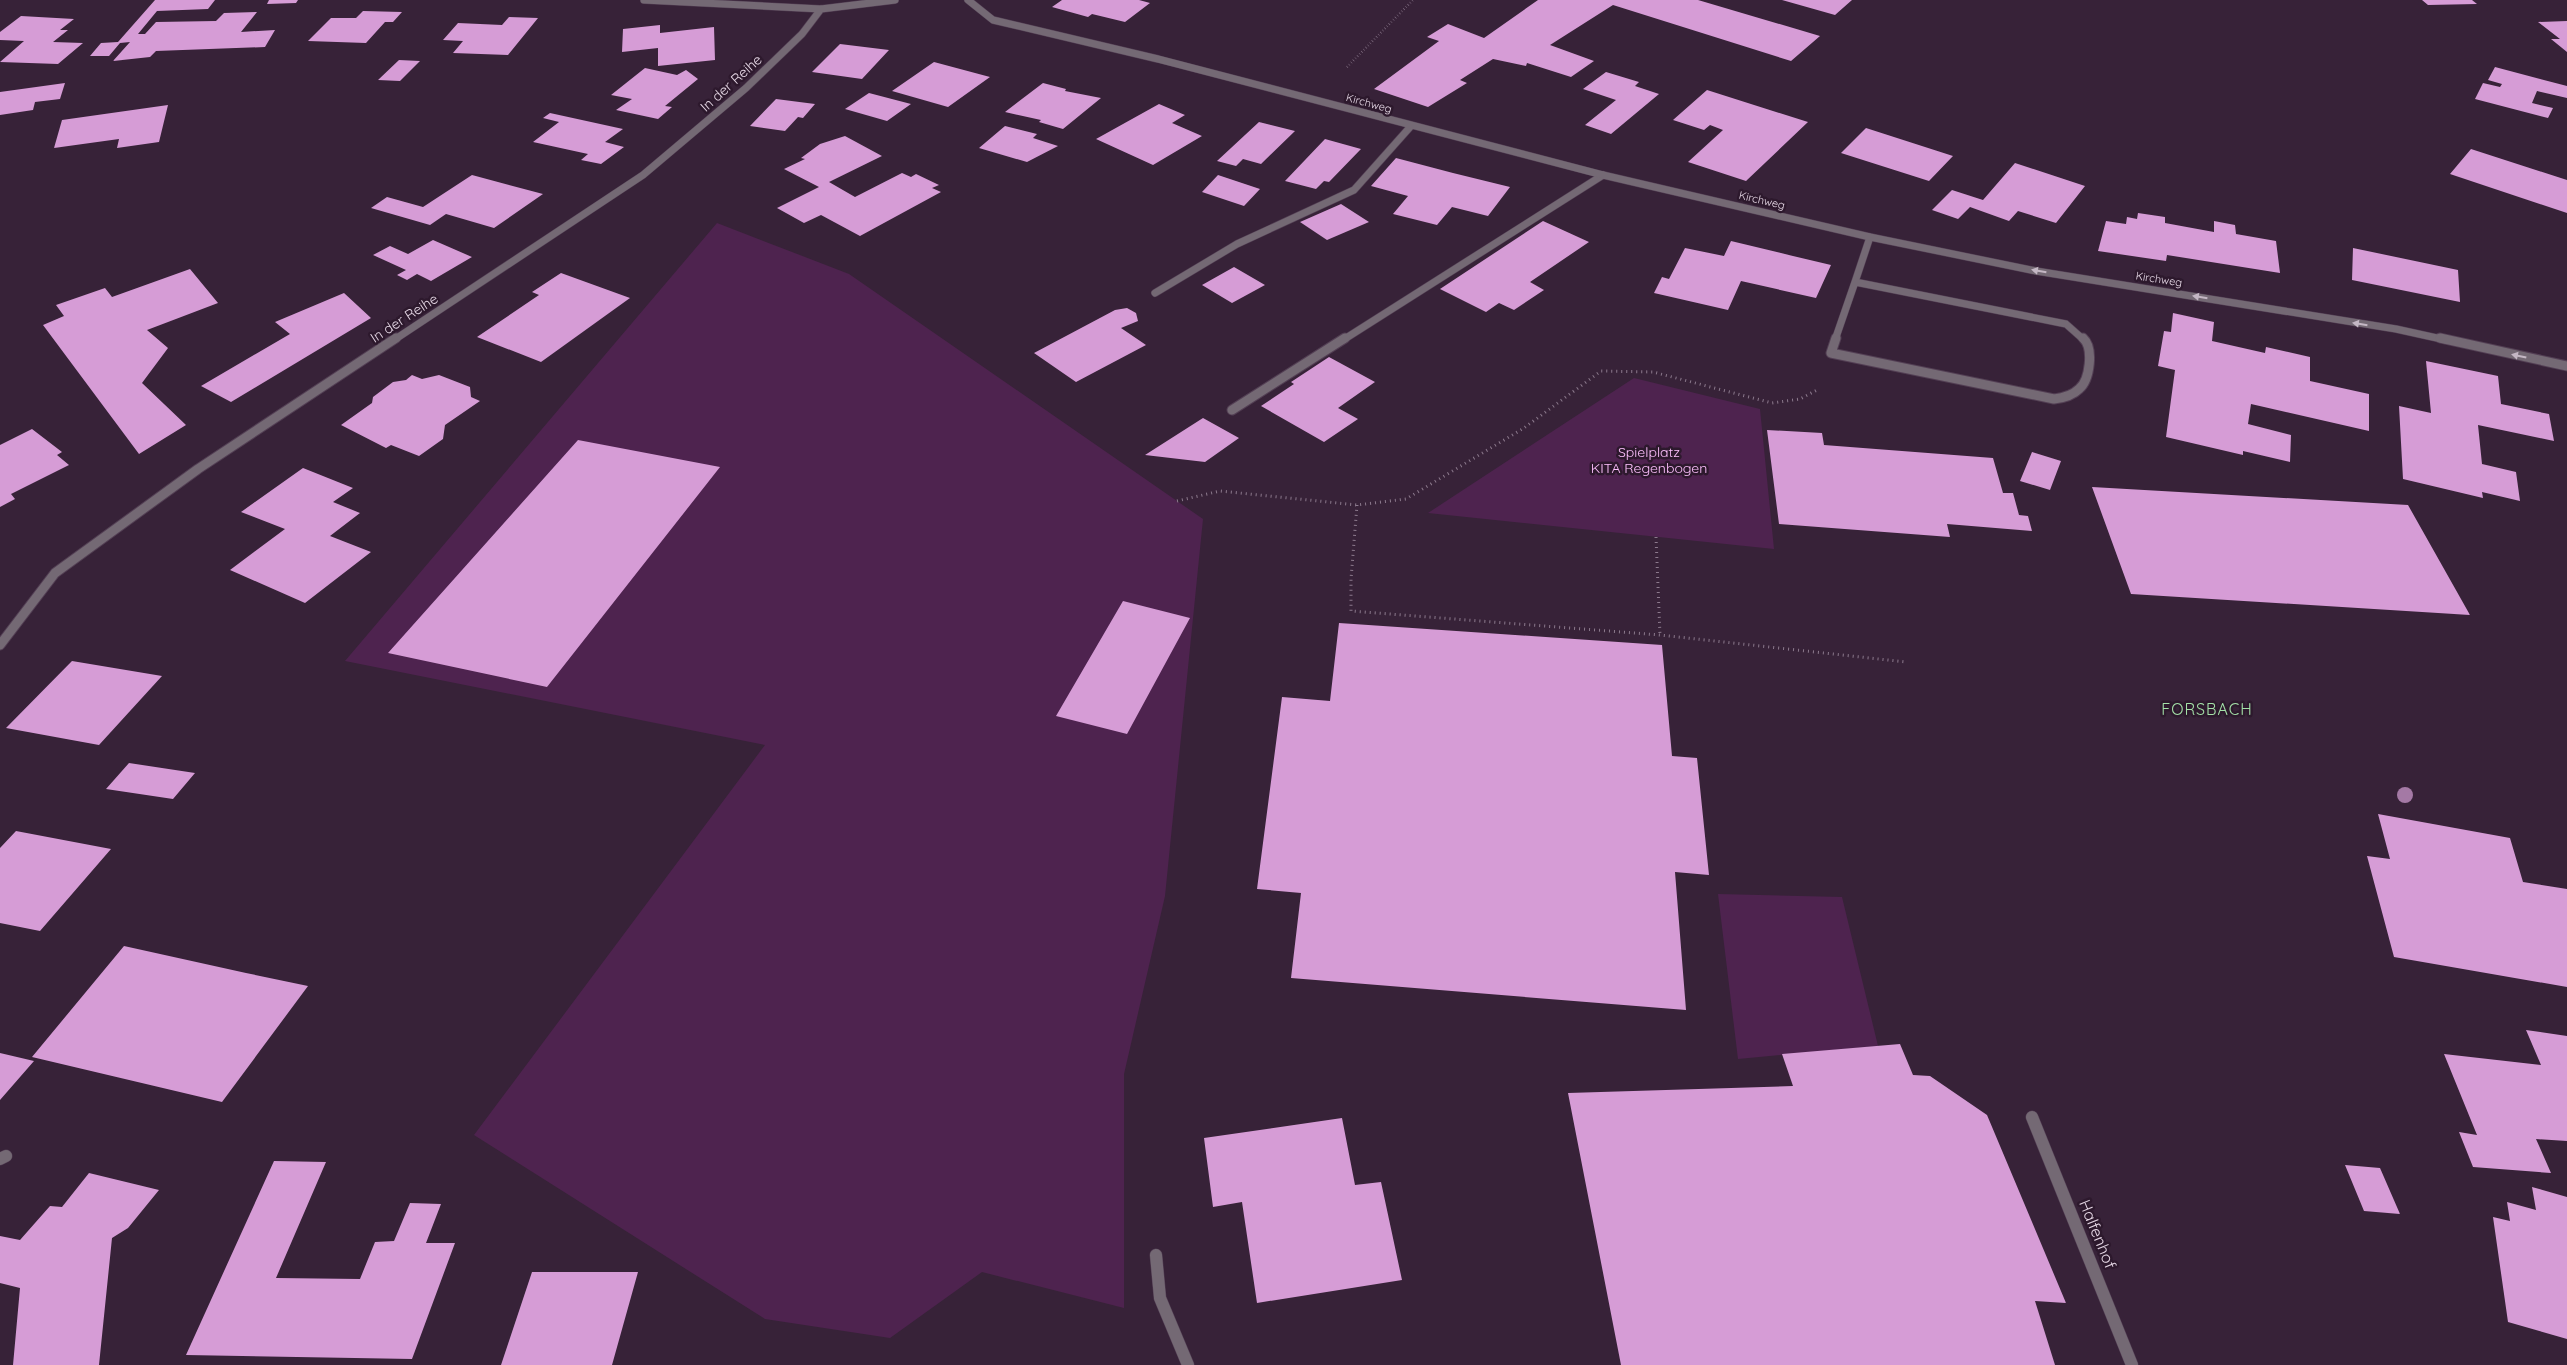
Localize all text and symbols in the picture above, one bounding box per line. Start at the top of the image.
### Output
street label: In der Reihe [696,50,766,115]
street label: Kirchweg [1344,90,1394,116]
street label: Kirchweg [1738,188,1786,212]
one-way arrow [2031,267,2047,275]
street label: Kirchweg [2135,268,2183,290]
street label: In der Reihe [367,289,441,347]
one-way arrow [2191,293,2207,301]
one-way arrow [2352,319,2368,327]
one-way arrow [2512,352,2527,360]
park label: Spielplatz KITA Regenbogen [1591,443,1707,477]
district label: FORSBACH [2161,699,2253,719]
street label: Halfenhof [2075,1196,2121,1272]

